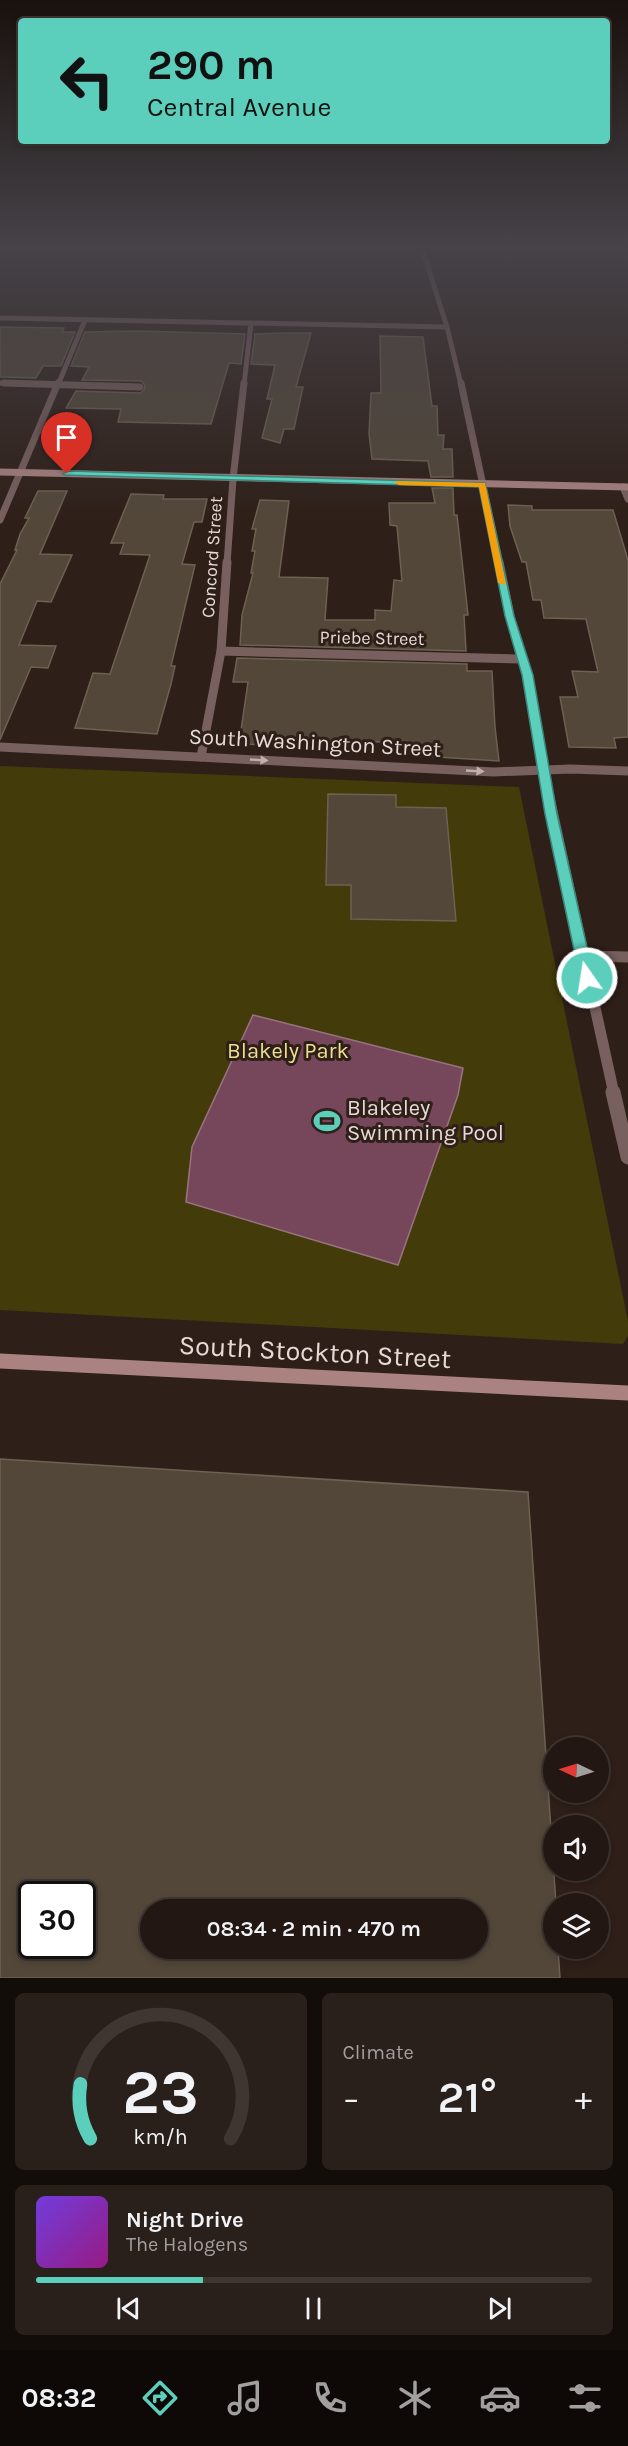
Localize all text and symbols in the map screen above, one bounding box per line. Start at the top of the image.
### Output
text: 290 m [147,40,275,90]
icon: left [48,42,126,120]
text: Central Avenue [147,91,331,123]
pin [41,412,92,474]
icon: arrive [50,421,83,454]
street label: Concord Street [197,495,227,618]
street label: Priebe Street [319,626,425,650]
street label: South Washington Street [188,723,442,763]
one-way arrow [250,756,269,765]
one-way arrow [465,767,484,776]
position arrow [555,946,619,1010]
park label: Blakely Park [227,1038,349,1064]
place label: Blakeley Swimming Pool [347,1095,504,1146]
sports icon: Blakeley Swimming Pool [312,1106,342,1136]
street label: South Stockton Street [178,1329,452,1375]
north arrow [543,1737,609,1803]
map controls [543,1737,609,1959]
button: sound [543,1815,609,1881]
speed limit sign: 30 [18,1881,96,1959]
button: layers [543,1893,609,1959]
text: 08:34 · 2 min · 470 m [207,1916,421,1942]
text: Climate [343,2041,414,2064]
text: 23 [122,2056,199,2129]
text: 21° [437,2071,497,2123]
text: − [343,2079,360,2117]
text: + [575,2079,592,2117]
text: km/h [134,2124,188,2149]
text: Night Drive [126,2207,244,2233]
text: The Halogens [126,2233,248,2256]
icon: previous [112,2292,145,2325]
icon: pause [297,2292,330,2325]
icon: next [483,2292,516,2325]
icon: directions [139,2377,181,2419]
icon: music [224,2377,266,2419]
icon: phone [309,2377,351,2419]
icon: climate [394,2377,436,2419]
icon: car [479,2377,521,2419]
icon: filters [564,2377,606,2419]
text: 08:32 [22,2382,96,2414]

